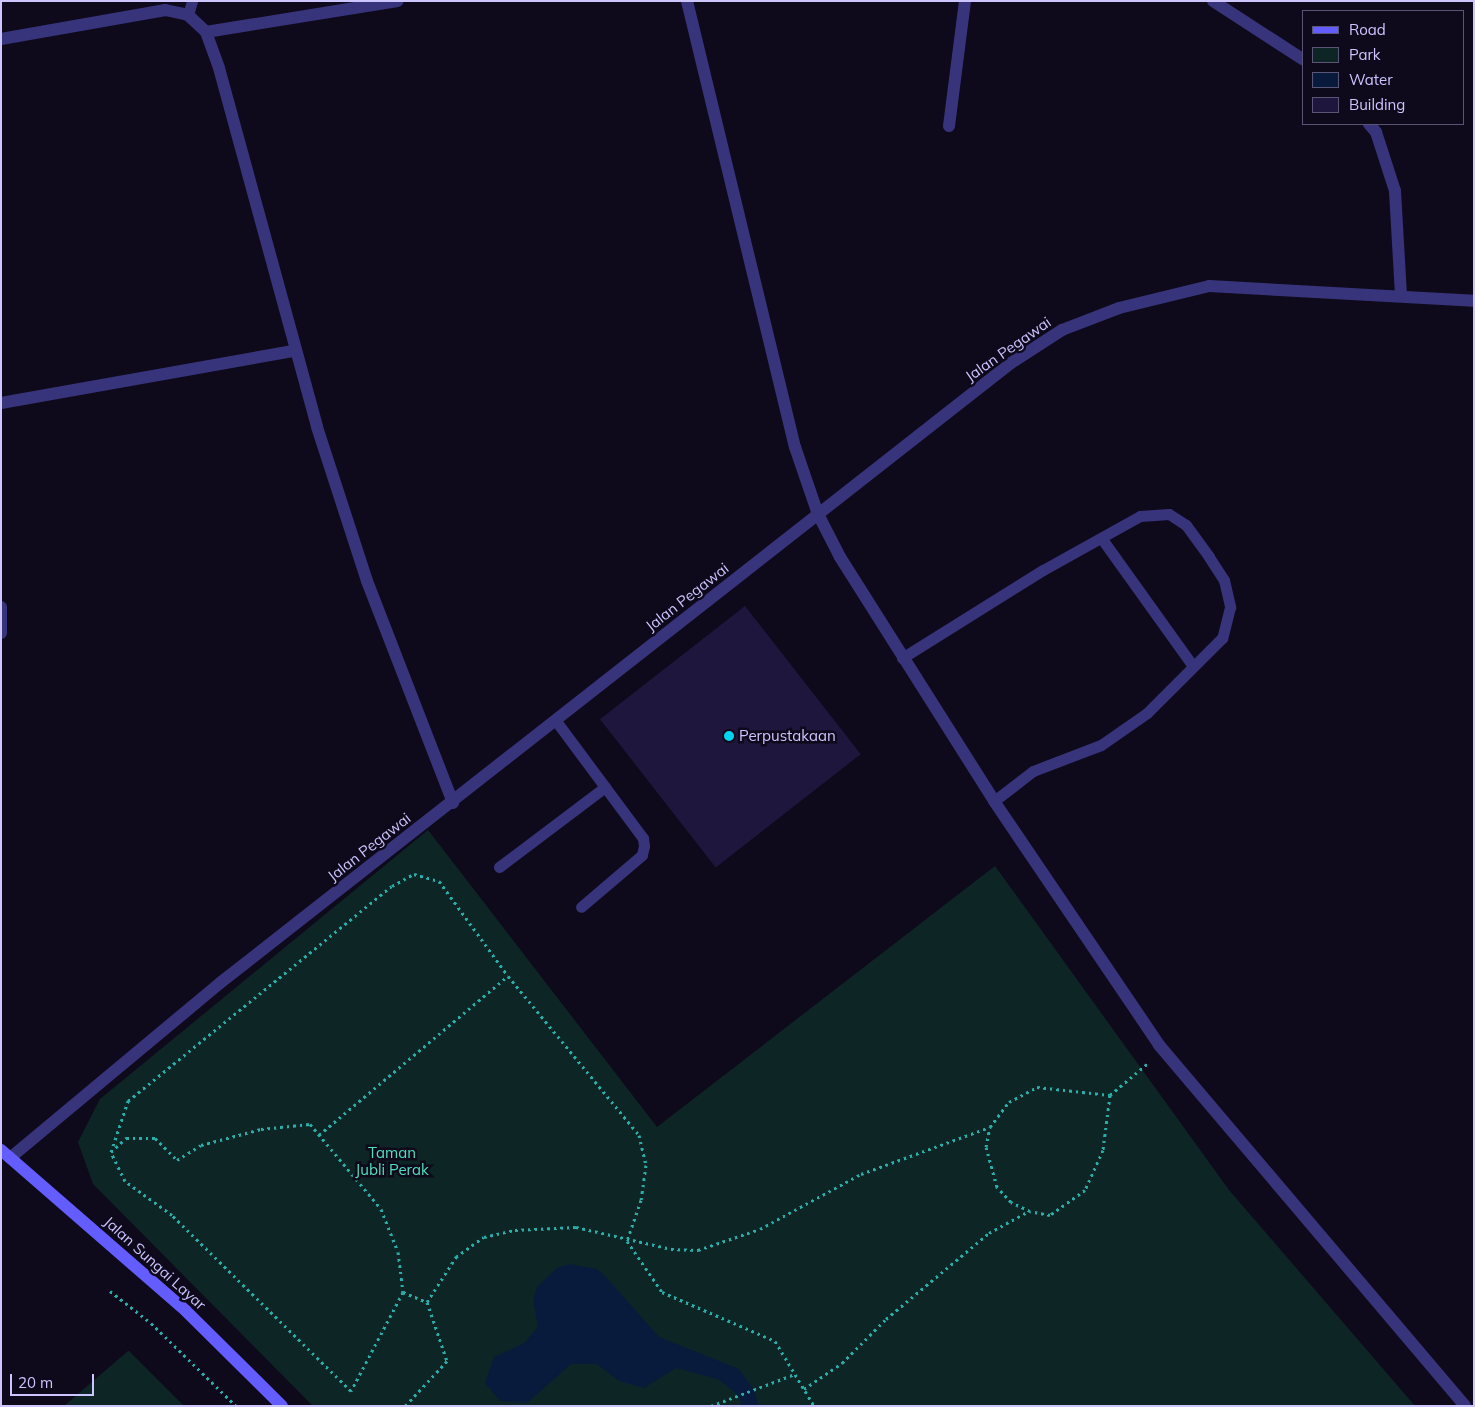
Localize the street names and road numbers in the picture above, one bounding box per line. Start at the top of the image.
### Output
street label: Jalan Pegawai [962,313,1054,385]
street label: Jalan Pegawai [642,559,732,635]
street label: Jalan Pegawai [324,809,414,885]
street label: Jalan Sungai Layar [100,1213,210,1313]

